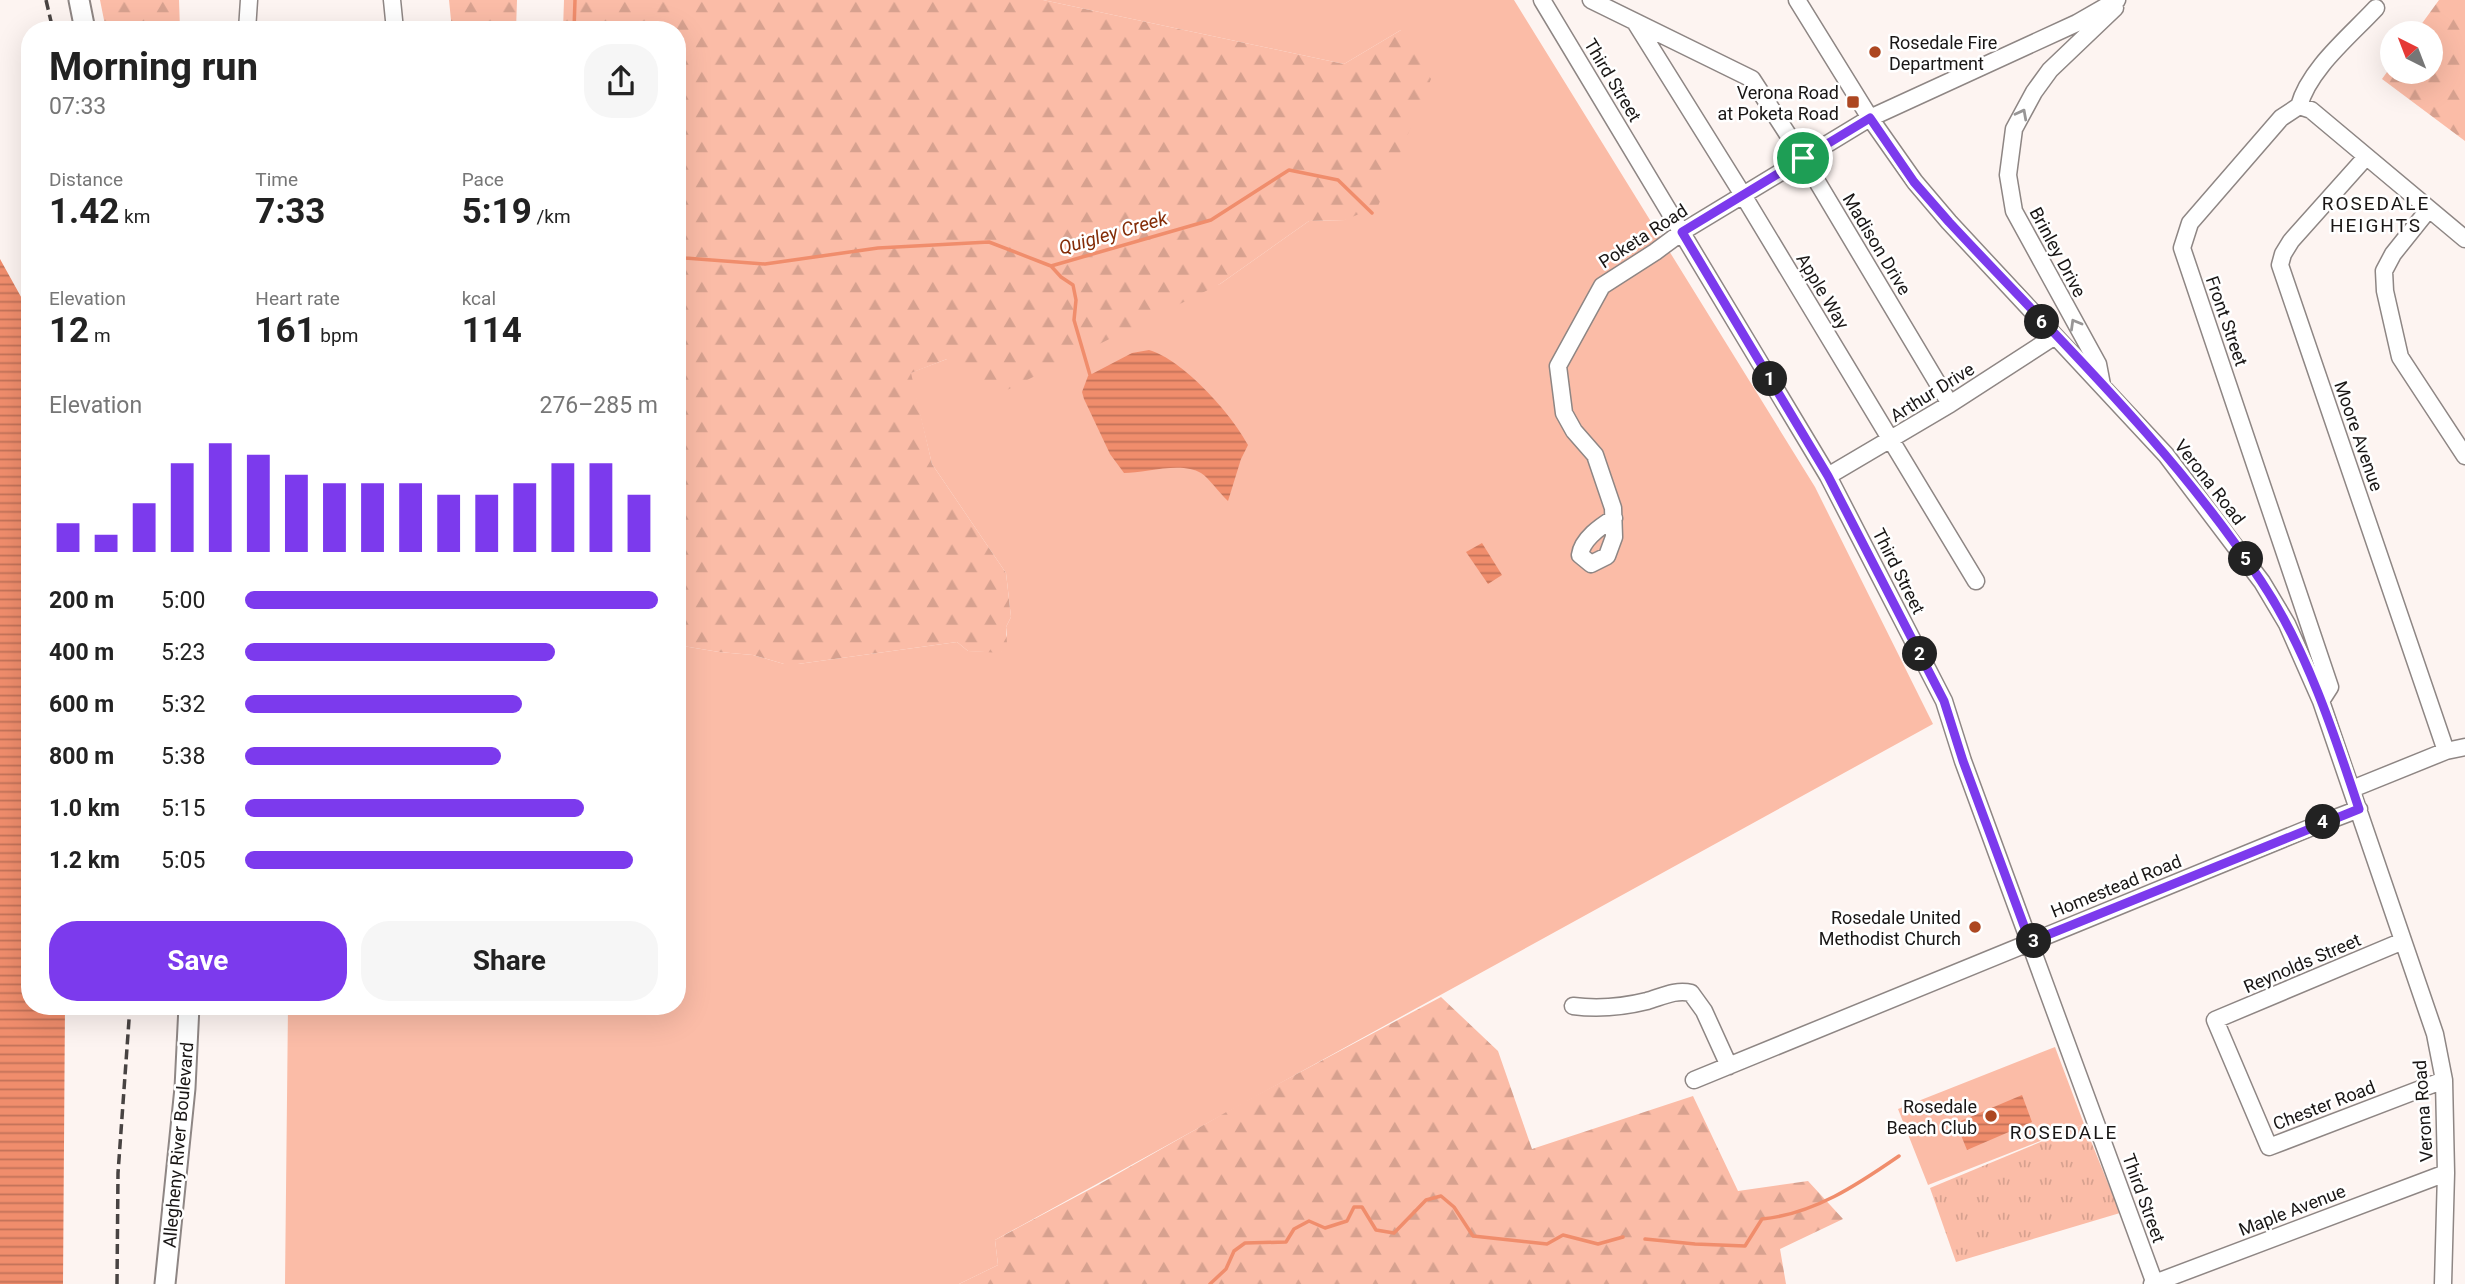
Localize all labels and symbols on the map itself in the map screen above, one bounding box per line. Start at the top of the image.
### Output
north arrow [2380,21,2443,84]
place label: Rosedale Fire Department [1889,32,1997,74]
street label: Third Street [1580,35,1646,125]
marker: Rosedale Fire Department [1867,44,1883,60]
place label: Verona Road at Poketa Road [1717,82,1839,124]
marker: Verona Road at Poketa Road [1845,94,1861,110]
one-way arrow [2014,109,2027,121]
pin [1773,128,1833,188]
street label: Madison Drive [1839,190,1915,298]
district label: ROSEDALE HEIGHTS [2322,192,2430,237]
street label: Poketa Road [1595,200,1691,272]
street label: Brinley Drive [2026,203,2090,301]
water label: Quigley Creek [1056,206,1171,260]
street label: Apple Way [1792,250,1854,333]
street label: Front Street [2202,273,2252,369]
pin: 6 [2024,304,2060,340]
one-way arrow [2070,318,2083,331]
street label: Arthur Drive [1886,358,1978,426]
pin: 1 [1752,362,1788,396]
street label: Moore Avenue [2330,378,2388,494]
street label: Verona Road [2170,435,2250,529]
street label: Third Street [1869,525,1930,617]
pin: 5 [2228,542,2264,576]
pin: 2 [1902,636,1938,672]
pin: 4 [2306,804,2340,840]
street label: Homestead Road [2048,850,2184,922]
place label: Rosedale United Methodist Church [1819,907,1961,949]
marker: Rosedale United Methodist Church [1967,919,1983,935]
pin: 3 [2016,923,2052,958]
street label: Reynolds Street [2240,929,2364,997]
street label: Allegheny River Boulevard [159,1041,197,1249]
street label: Verona Road [2409,1059,2437,1163]
street label: Chester Road [2270,1076,2378,1134]
place label: Rosedale Beach Club [1887,1096,1977,1138]
marker: Rosedale Beach Club [1983,1108,1999,1124]
district label: ROSEDALE [2010,1121,2118,1144]
street label: Third Street [2118,1151,2170,1245]
street label: Maple Avenue [2236,1180,2348,1240]

